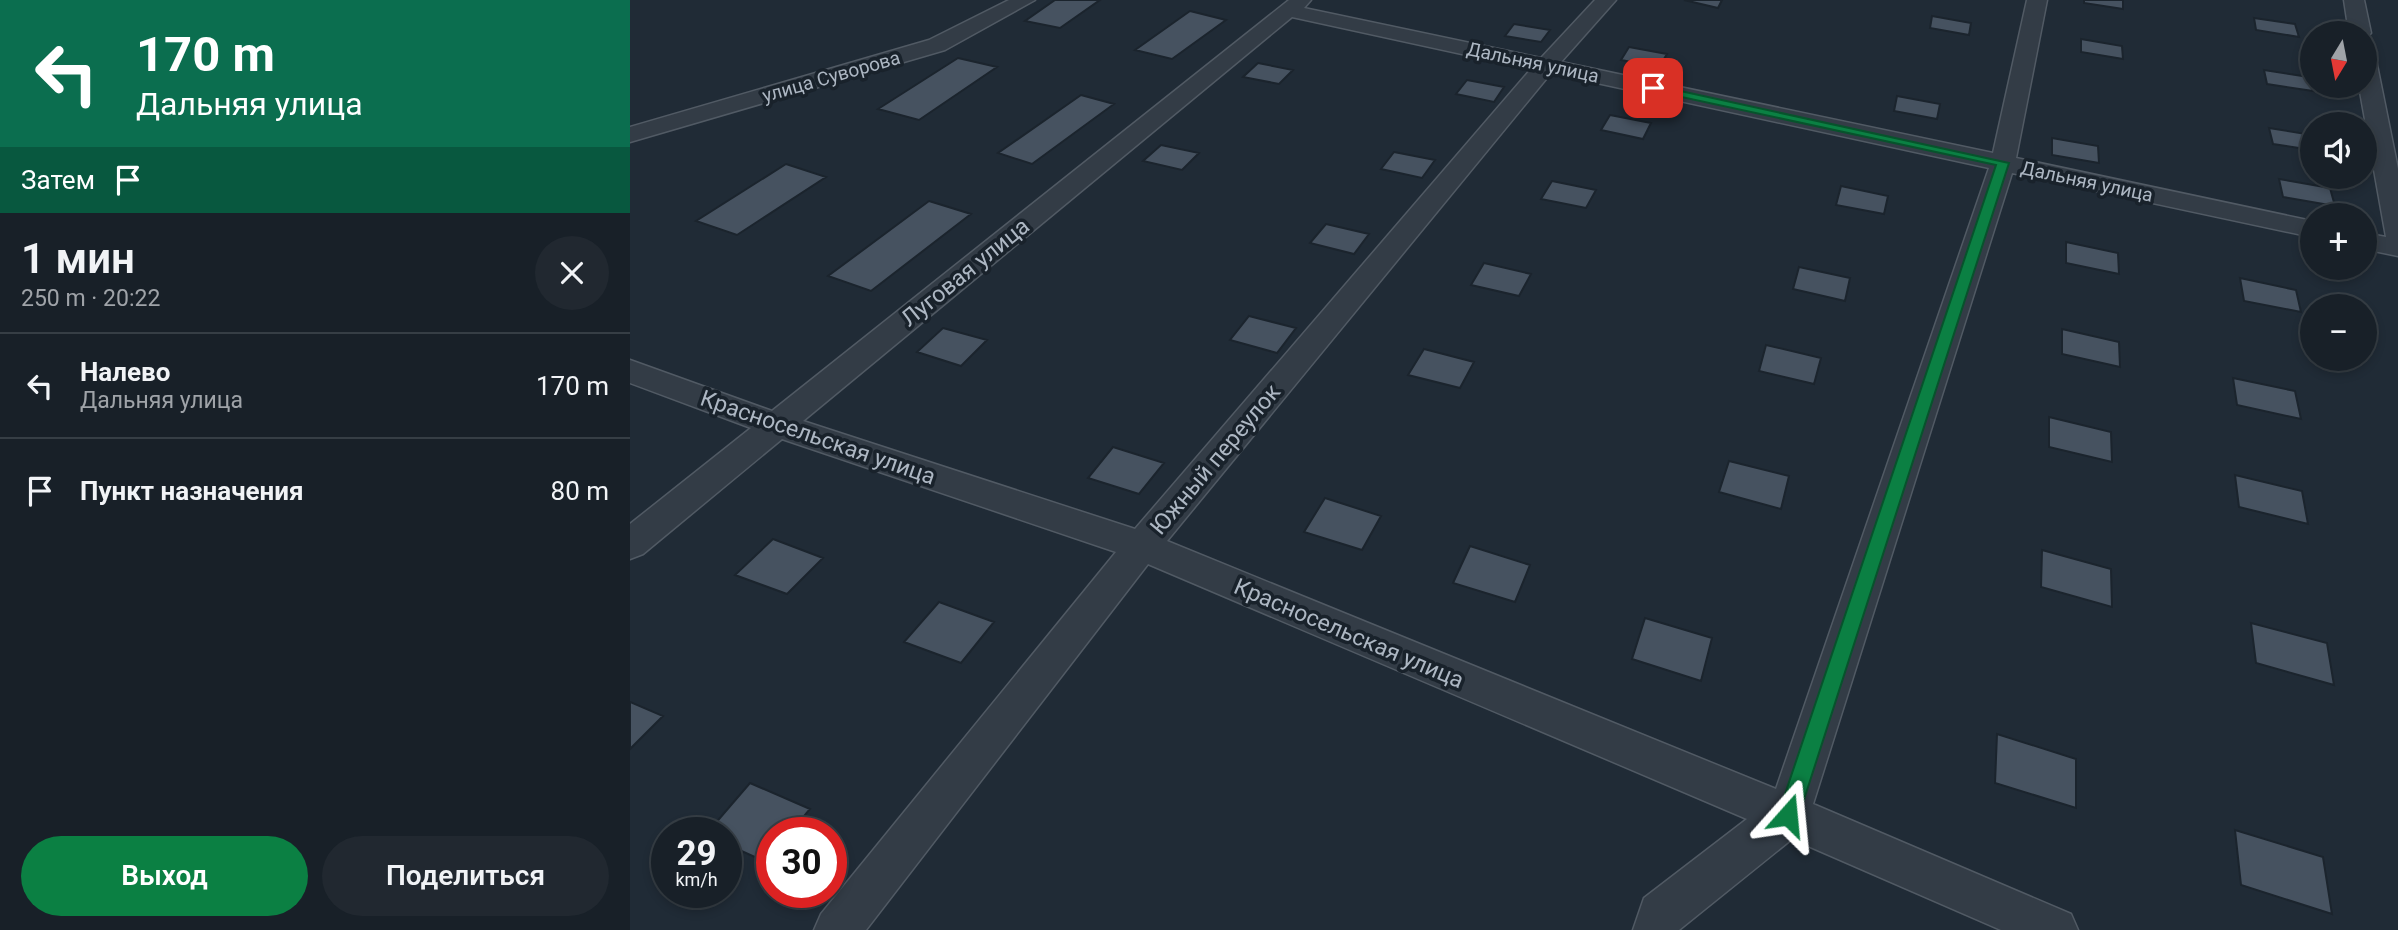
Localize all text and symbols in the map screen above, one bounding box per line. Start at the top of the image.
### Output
north arrow [2300,21,2376,98]
map controls [2300,21,2377,371]
text: 170 m [136,26,275,83]
icon: left [21,28,112,119]
street label: Дальняя улица [1465,37,1601,88]
street label: улица Суворова [759,46,903,107]
pin [1623,58,1683,118]
icon: arrive [1634,69,1672,107]
text: Дальняя улица [136,85,363,123]
button: sound [2300,112,2377,189]
street label: Дальняя улица [2019,156,2155,207]
icon: arrive [109,161,147,199]
text: Затем [21,165,95,195]
button: + [2300,203,2377,280]
street label: Луговая улица [896,213,1035,332]
text: 1 мин [21,234,135,283]
button: close [535,236,609,310]
text: 250 m · 20:22 [21,285,160,312]
button: − [2300,294,2377,371]
text: Налево [80,357,170,387]
icon: left [21,367,59,405]
text: 170 m [536,371,609,401]
street label: Южный переулок [1145,378,1287,540]
street label: Красносельская улица [697,385,939,490]
text: Дальняя улица [80,387,243,414]
icon: arrive [21,472,59,510]
text: Пункт назначения [80,476,304,506]
text: 80 m [551,476,609,506]
street label: Красносельская улица [1230,573,1468,694]
position arrow [1751,778,1825,852]
speed limit sign: 30 [756,817,847,908]
text: 29 [676,833,717,874]
button: Выход [21,836,308,916]
button: Поделиться [322,836,609,916]
text: km/h [675,869,718,890]

